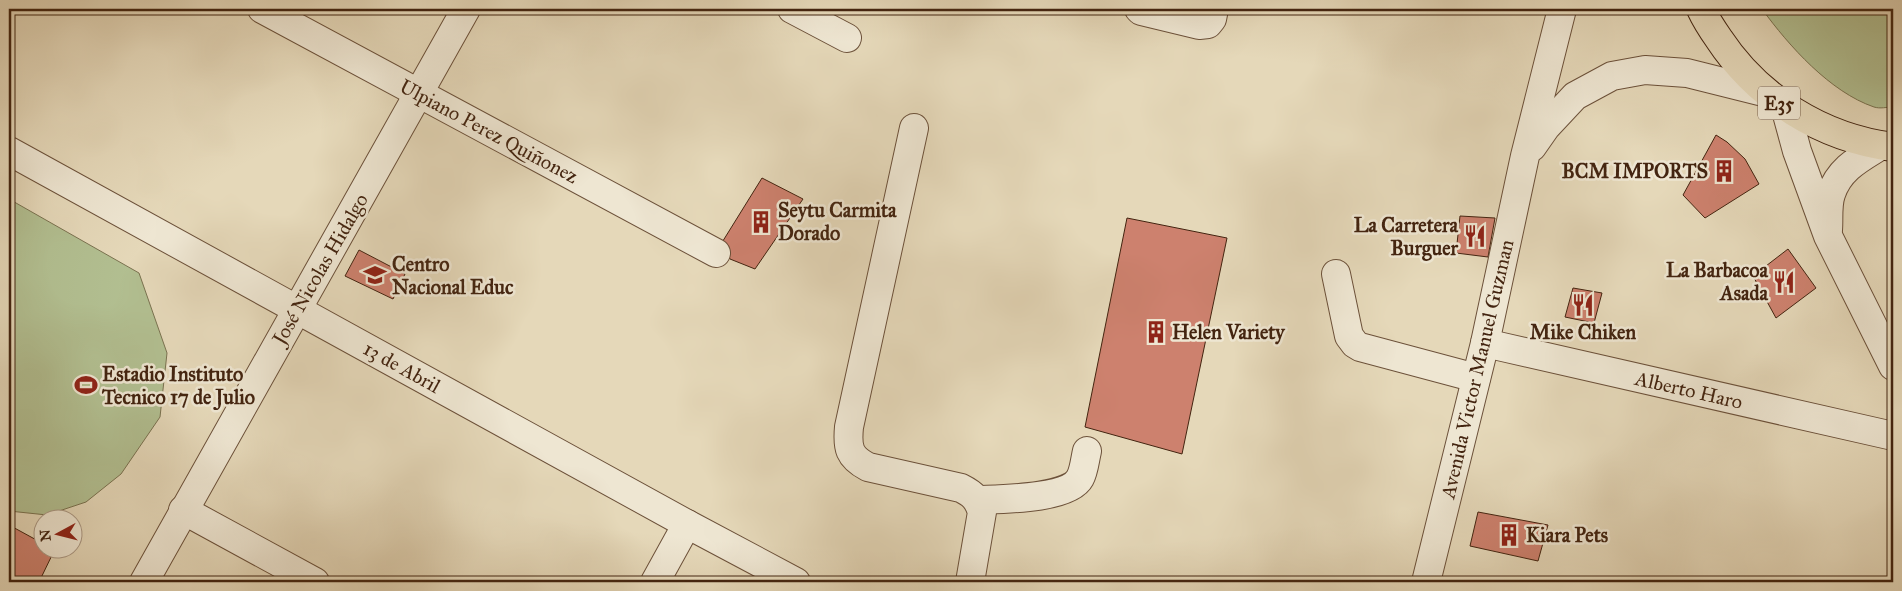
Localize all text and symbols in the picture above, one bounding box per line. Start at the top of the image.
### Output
street label: Ulpiano Perez Quiñonez [396,74,582,188]
road number: E35 [1758,86,1800,120]
building icon: BCM IMPORTS [1711,158,1737,184]
place label: BCM IMPORTS [1562,159,1708,183]
street label: José Nicolas Hidalgo [266,189,374,351]
place label: Seytu Carmita Dorado [778,198,897,245]
building icon: Seytu Carmita Dorado [748,209,774,235]
place label: La Carretera Burguer [1354,213,1459,261]
restaurant icon: La Carretera Burguer [1462,223,1488,249]
street label: Avenida Victor Manuel Guzman [1435,237,1519,502]
place label: Centro Nacional Educ [392,252,514,299]
place label: La Barbacoa Asada [1666,258,1769,305]
school or university icon: Centro Nacional Educ [362,262,388,288]
restaurant icon: La Barbacoa Asada [1771,269,1797,295]
restaurant icon: Mike Chiken [1570,292,1596,318]
building icon: Helen Variety [1143,319,1169,345]
place label: Helen Variety [1172,320,1286,345]
place label: Mike Chiken [1530,320,1636,344]
street label: 13 de Abril [359,336,445,398]
place label: Estadio Instituto Tecnico 17 de Julio [101,362,255,411]
street label: Alberto Haro [1632,366,1745,414]
sports icon: Estadio Instituto Tecnico 17 de Julio [73,372,99,398]
north arrow [32,508,82,558]
building icon: Kiara Pets [1496,522,1522,548]
place label: Kiara Pets [1526,523,1609,547]
text: N [36,528,55,542]

